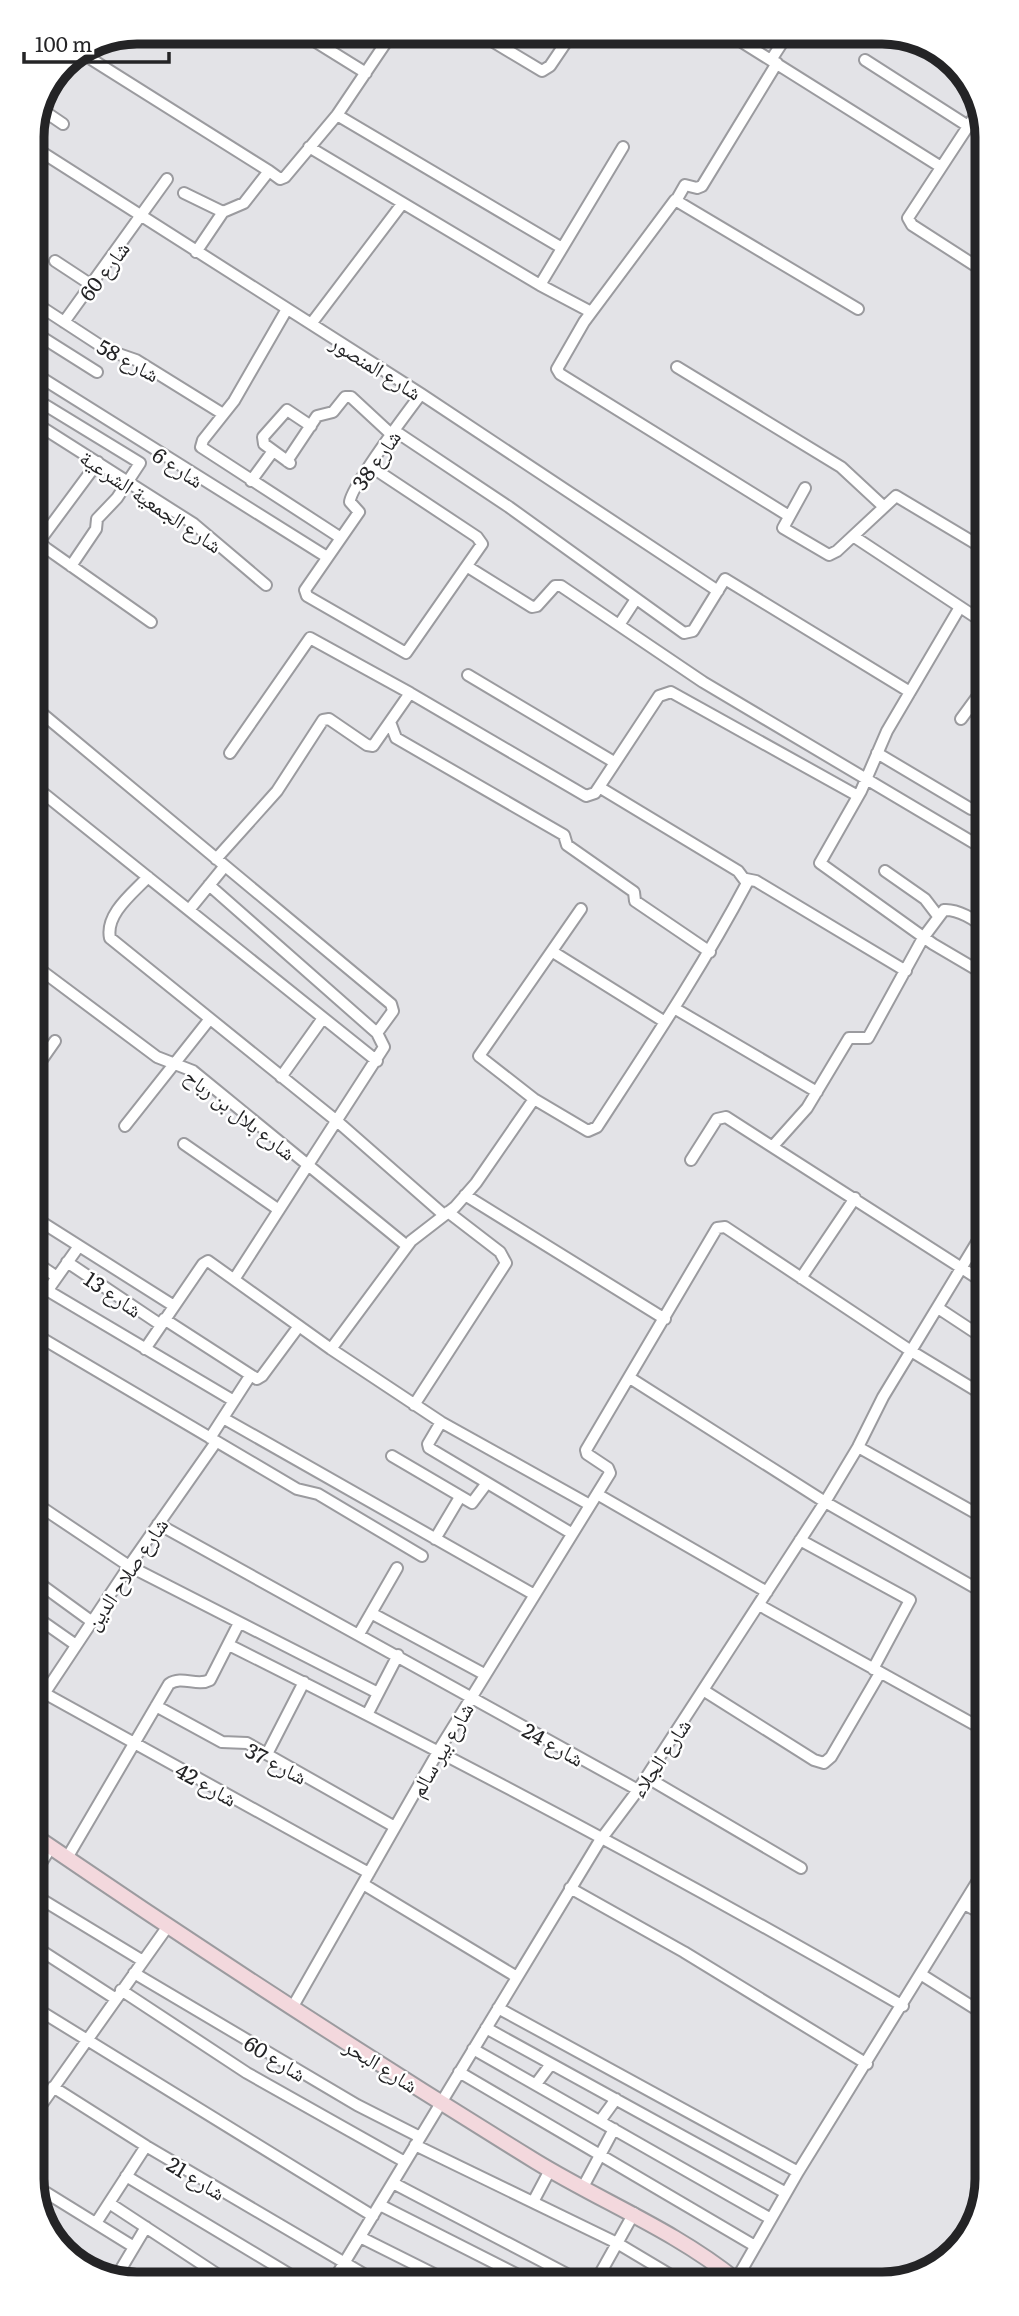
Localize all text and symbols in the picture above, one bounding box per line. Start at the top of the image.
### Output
scale bar [24,21,170,65]
text: 100 m [35,27,92,58]
street label: شارع 60 [70,234,136,306]
street label: شارع المنصور [324,325,429,406]
street label: شارع 58 [92,330,166,388]
street label: شارع 38 [343,423,407,495]
street label: شارع 6 [147,438,211,494]
street label: شارع الجمعية الشرعية [75,441,229,559]
street label: شارع بلال بن رباح [179,1059,303,1167]
street label: شارع 13 [79,1262,149,1324]
street label: شارع صلاح الدين [76,1510,174,1636]
street label: شارع بير سالم [400,1696,480,1803]
street label: شارع الجلاء [621,1711,697,1803]
street label: شارع 24 [517,1713,591,1773]
street label: شارع 37 [241,1733,313,1791]
street label: شارع 42 [170,1753,244,1813]
street label: شارع 60 [239,2026,313,2088]
street label: شارع البحر [338,2029,425,2099]
street label: شارع 21 [162,2147,232,2207]

